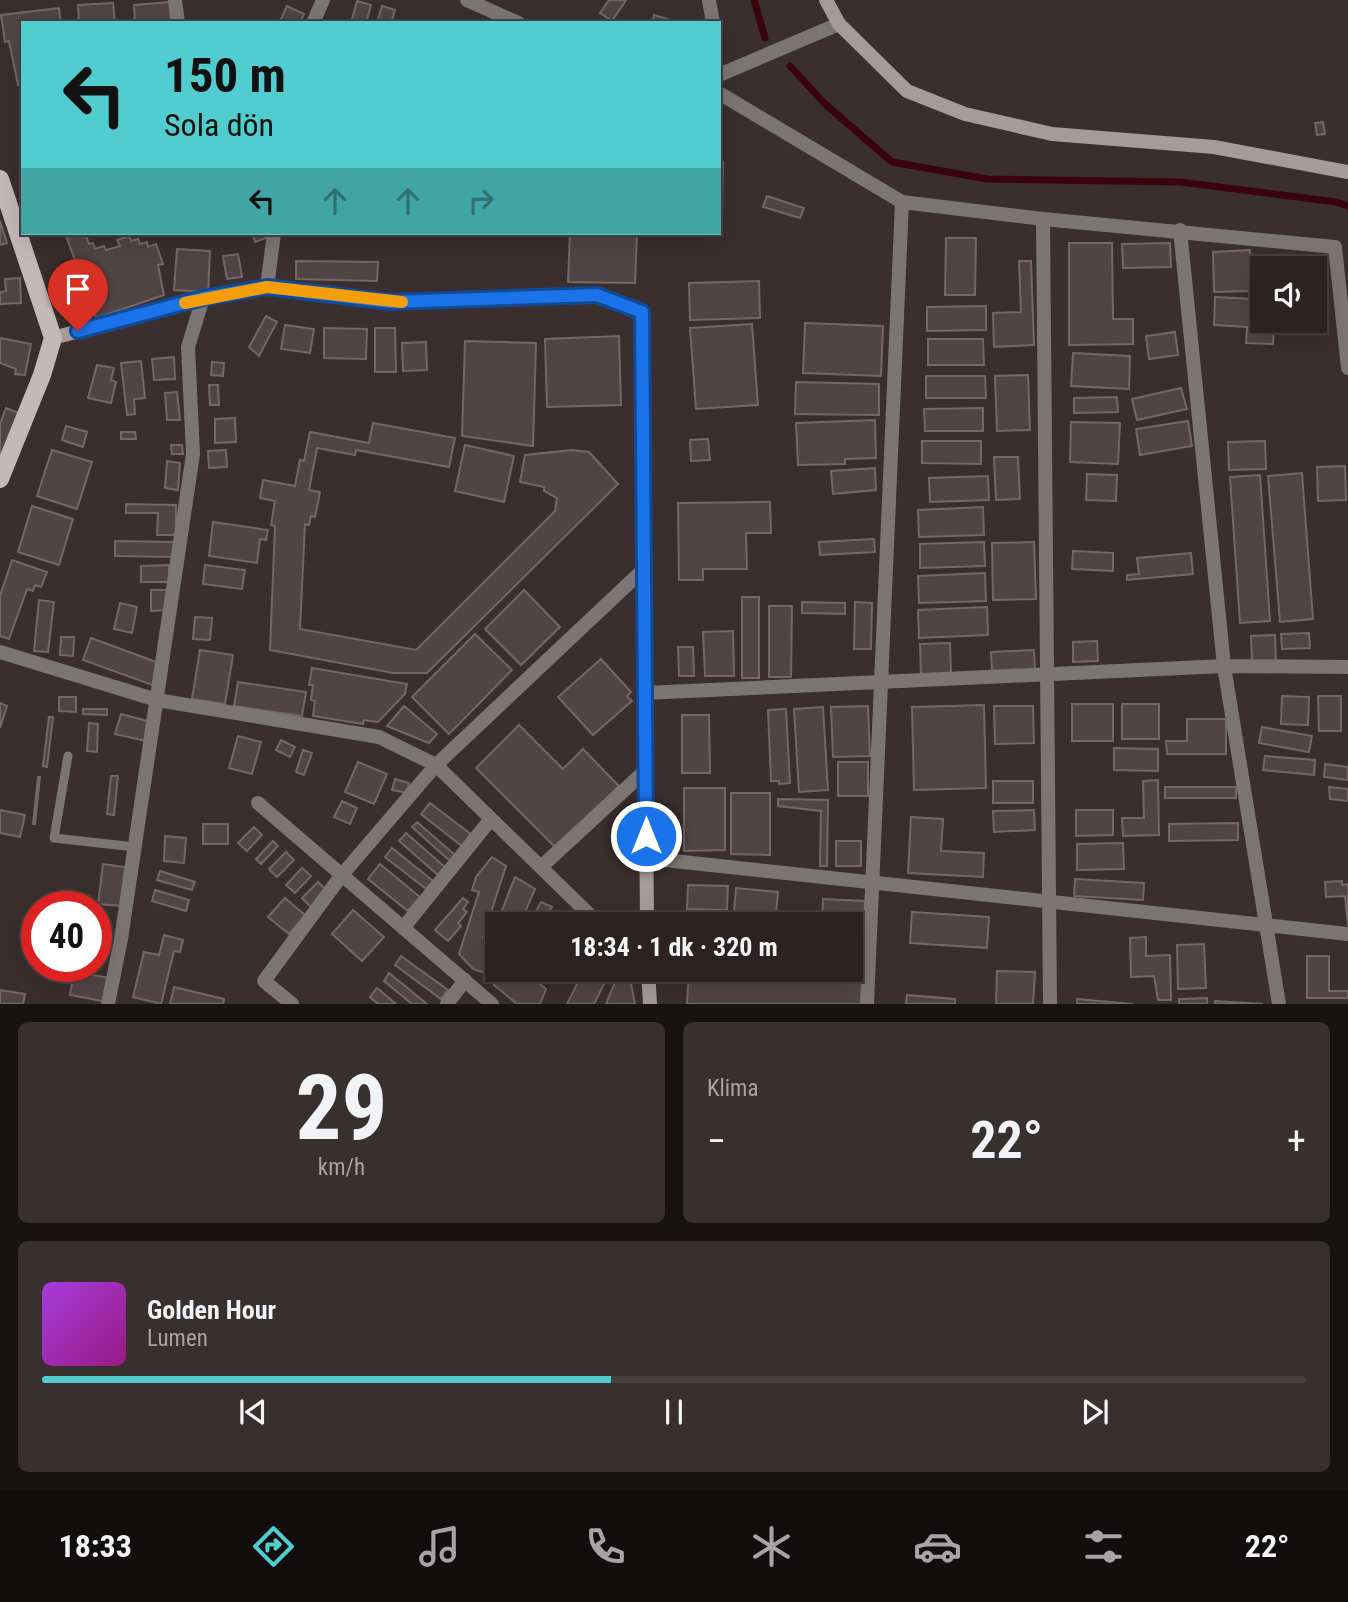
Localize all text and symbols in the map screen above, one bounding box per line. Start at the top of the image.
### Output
text: 150 m [164,47,286,104]
icon: left [49,49,140,140]
text: Sola dön [164,106,274,144]
icon: left [243,182,281,220]
icon: ahead [316,182,354,220]
icon: ahead [389,182,427,220]
icon: right [462,182,500,220]
map controls [1250,256,1327,333]
button: sound [1250,256,1327,333]
pin [48,259,108,331]
icon: arrive [59,270,97,308]
position arrow [609,799,683,873]
speed limit sign: 40 [21,891,112,982]
text: 18:34 · 1 dk · 320 m [570,932,778,962]
text: 29 [296,1055,387,1161]
text: Klima [707,1075,758,1102]
text: 22° [970,1110,1043,1171]
text: − [707,1119,726,1163]
text: + [1287,1119,1306,1163]
text: km/h [318,1154,365,1181]
text: Golden Hour [147,1295,276,1325]
text: Lumen [147,1325,208,1352]
icon: previous [234,1393,272,1431]
icon: pause [655,1393,693,1431]
icon: next [1076,1393,1114,1431]
icon: directions [249,1522,298,1571]
icon: music [415,1522,464,1571]
icon: phone [581,1522,630,1571]
icon: climate [747,1522,796,1571]
icon: car [913,1522,962,1571]
icon: filters [1079,1522,1128,1571]
text: 18:33 [58,1527,132,1565]
text: 22° [1245,1527,1289,1565]

